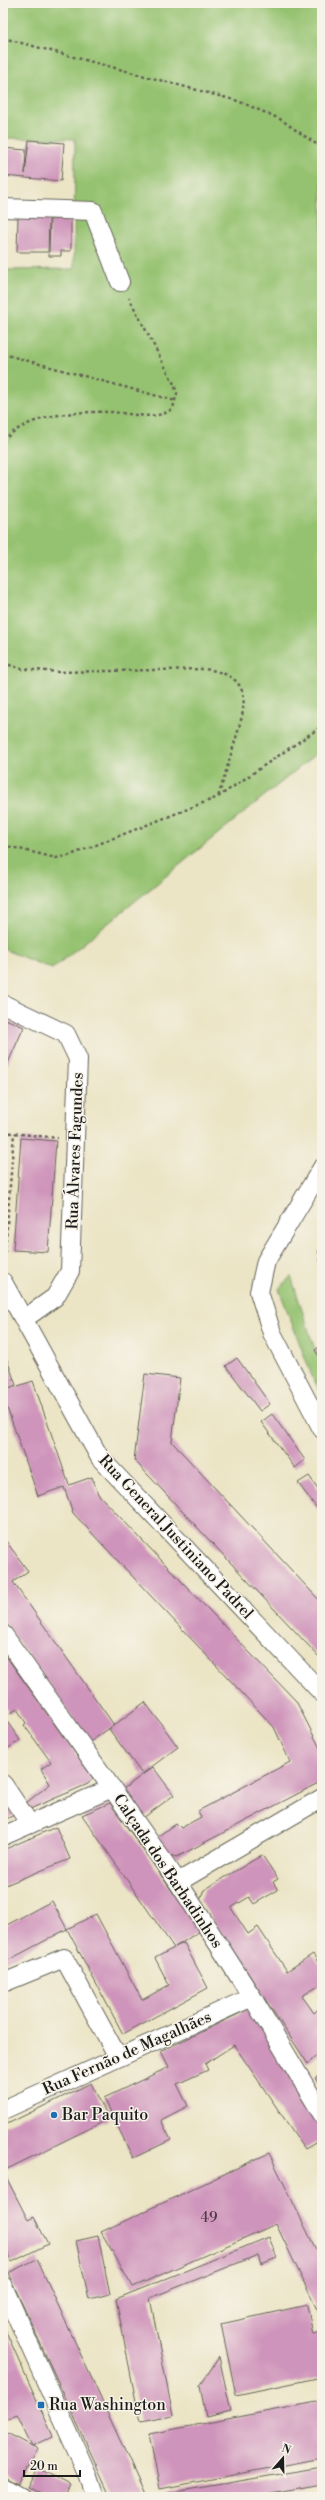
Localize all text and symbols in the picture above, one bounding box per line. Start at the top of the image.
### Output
street label: Rua Álvares Fagundes [60,1072,88,1230]
street label: Rua General Justiniano Padrel [94,1451,258,1624]
street label: Calçada dos Barbadinhos [109,1790,227,1952]
street label: Rua Fernão de Magalhães [39,2007,215,2099]
place label: Bar Paquito [61,2105,148,2125]
marker: Bar Paquito [49,2110,59,2120]
house number: 49 [201,2209,217,2227]
place label: Rua Washington [49,2395,166,2415]
marker: Rua Washington [36,2400,46,2410]
north arrow [263,2438,303,2478]
text: N [280,2441,293,2458]
scale bar [24,2452,80,2478]
text: 20 m [30,2459,58,2474]

